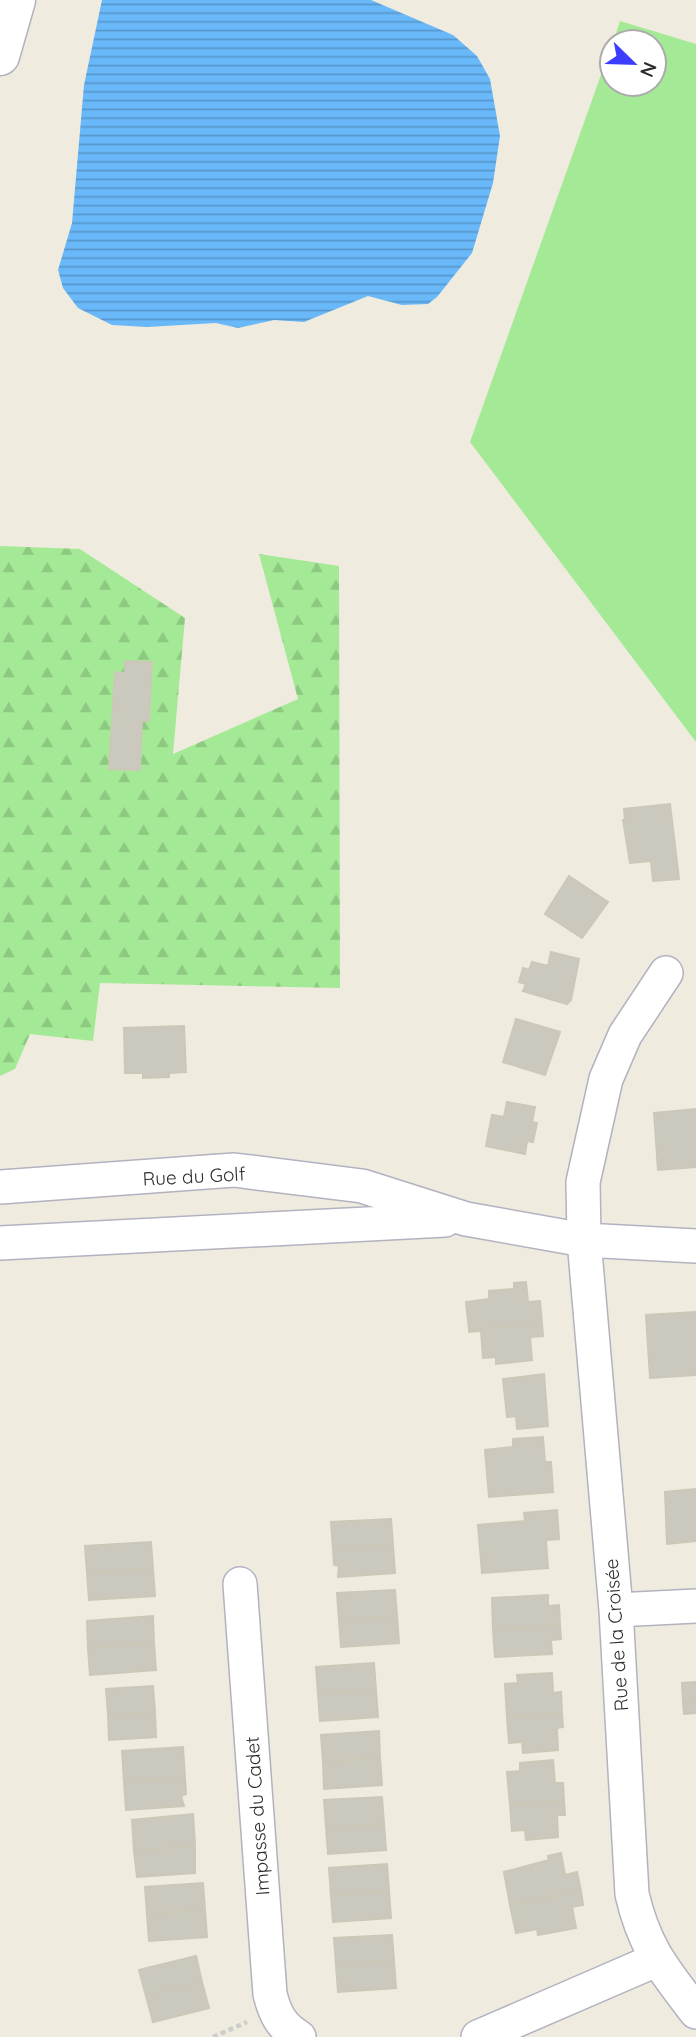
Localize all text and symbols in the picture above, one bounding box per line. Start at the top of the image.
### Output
north arrow [598,28,668,98]
text: N [635,59,662,81]
street label: Rue du Golf [142,1161,246,1191]
street label: Rue de la Croisée [599,1558,633,1712]
street label: Impasse du Cadet [239,1736,275,1896]

